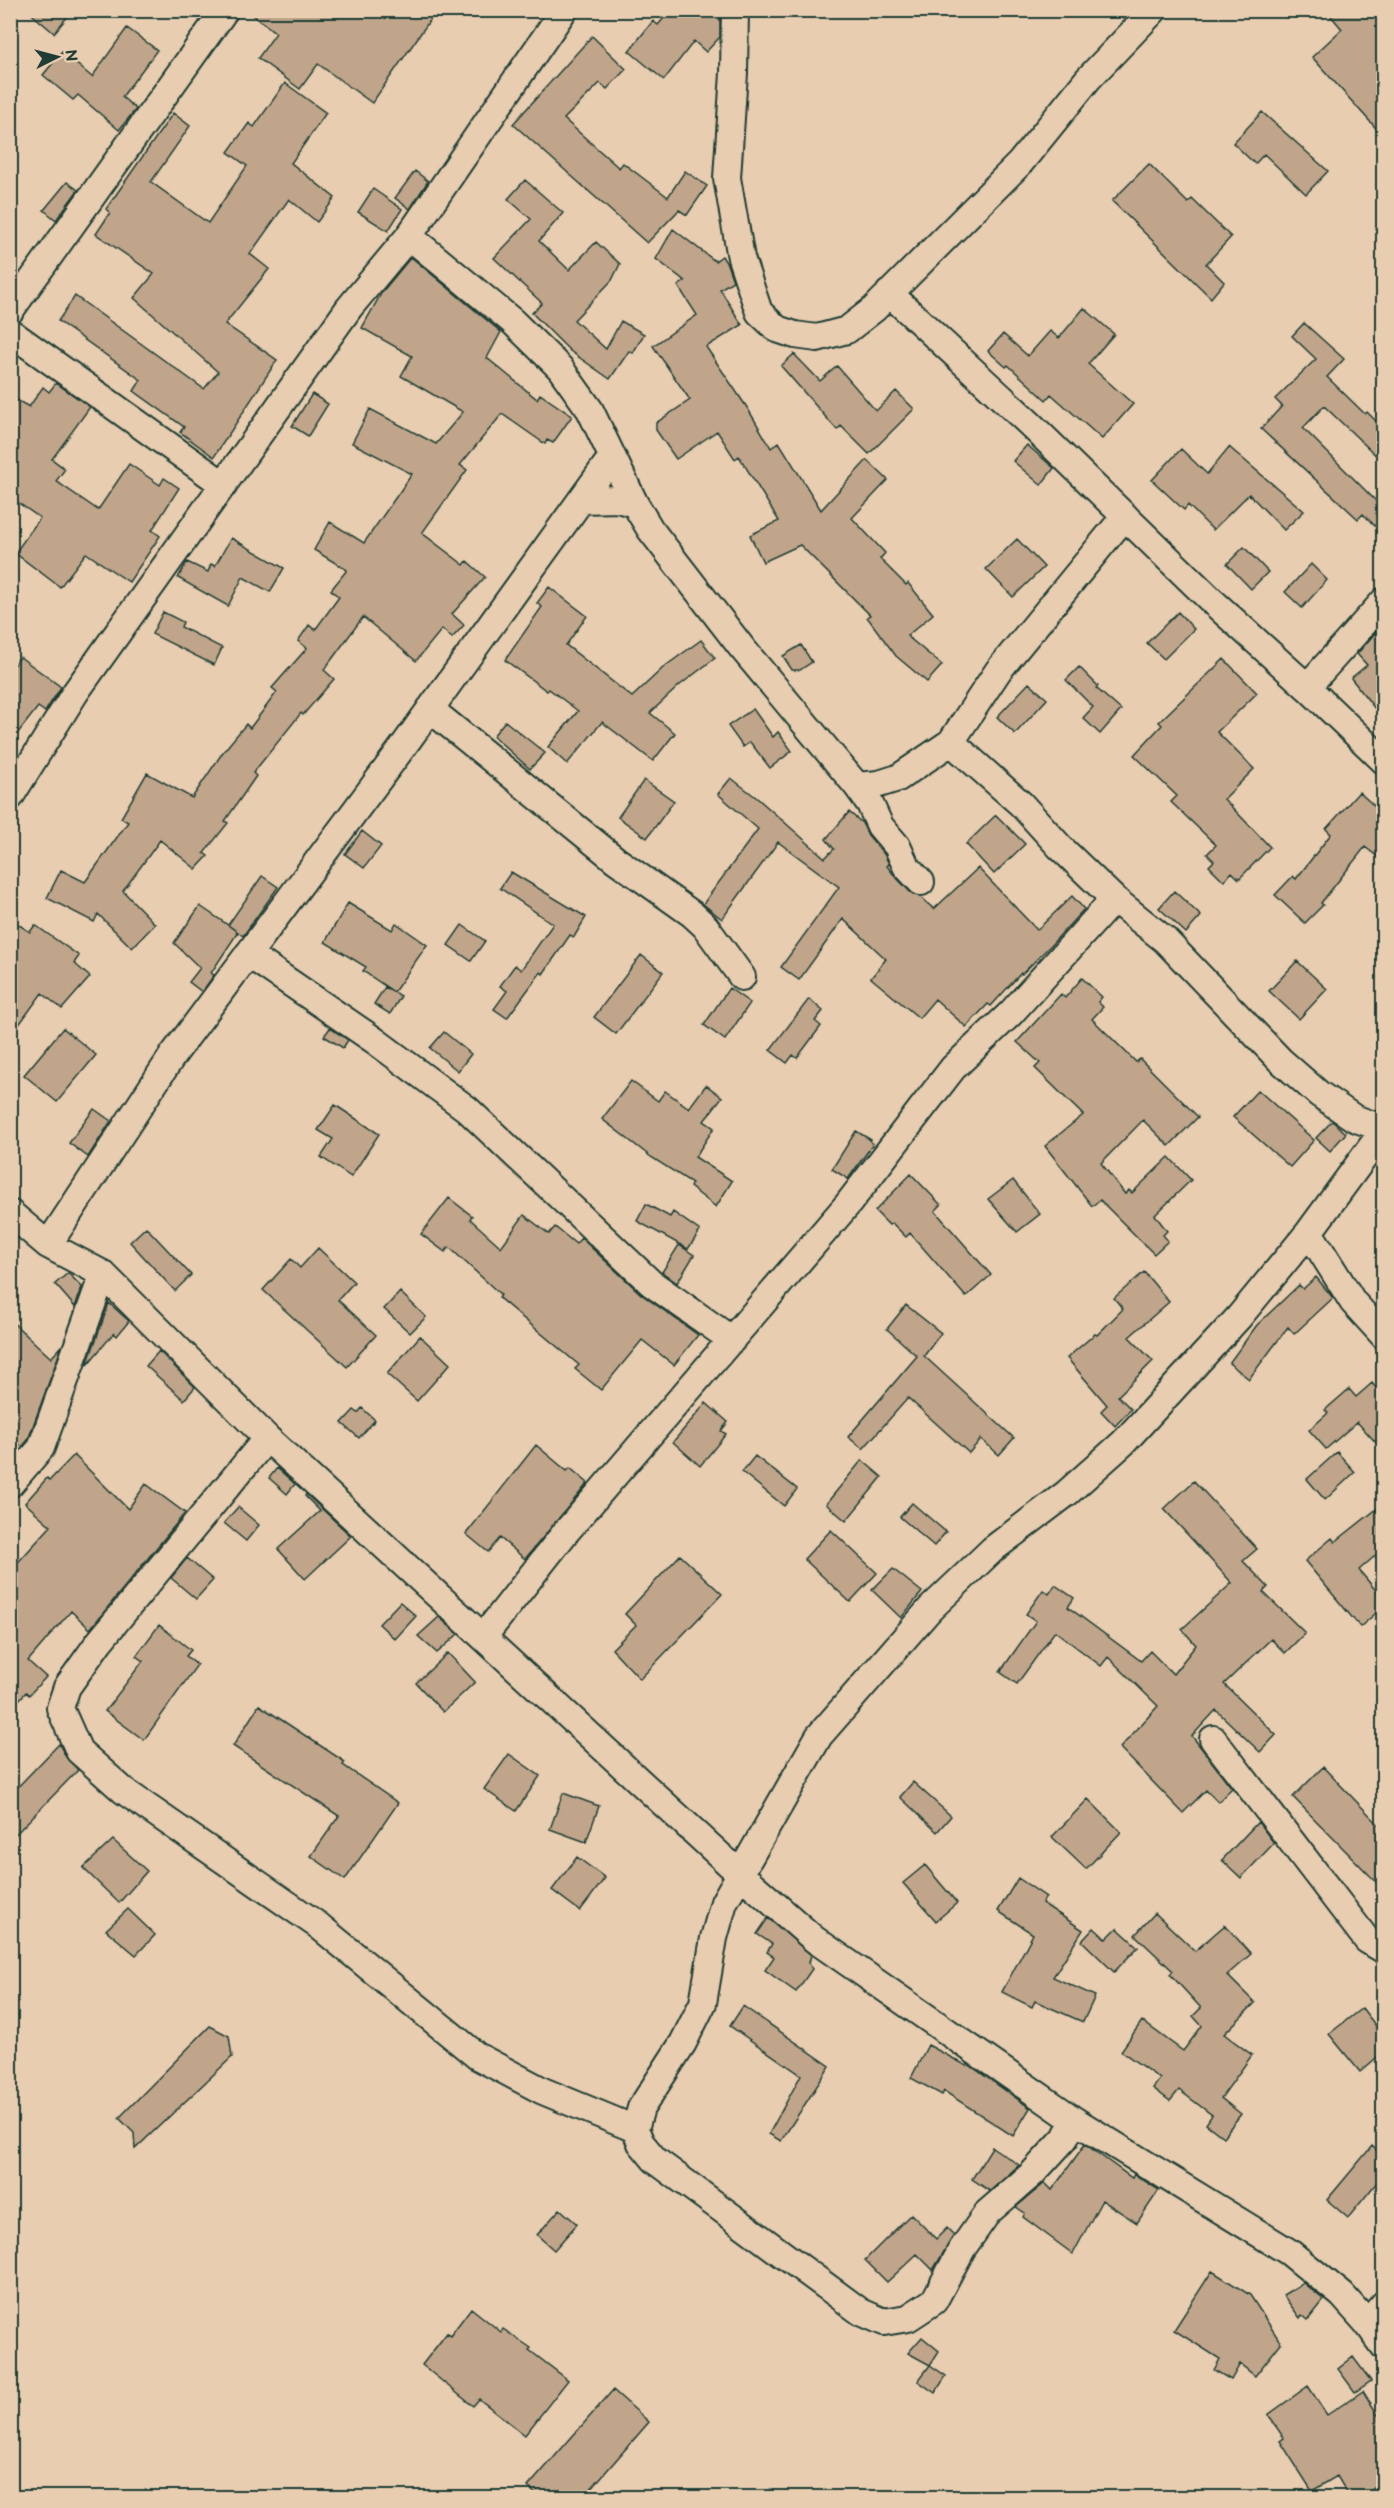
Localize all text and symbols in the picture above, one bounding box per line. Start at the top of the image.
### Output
north arrow [27,27,87,87]
text: N [60,49,81,63]

